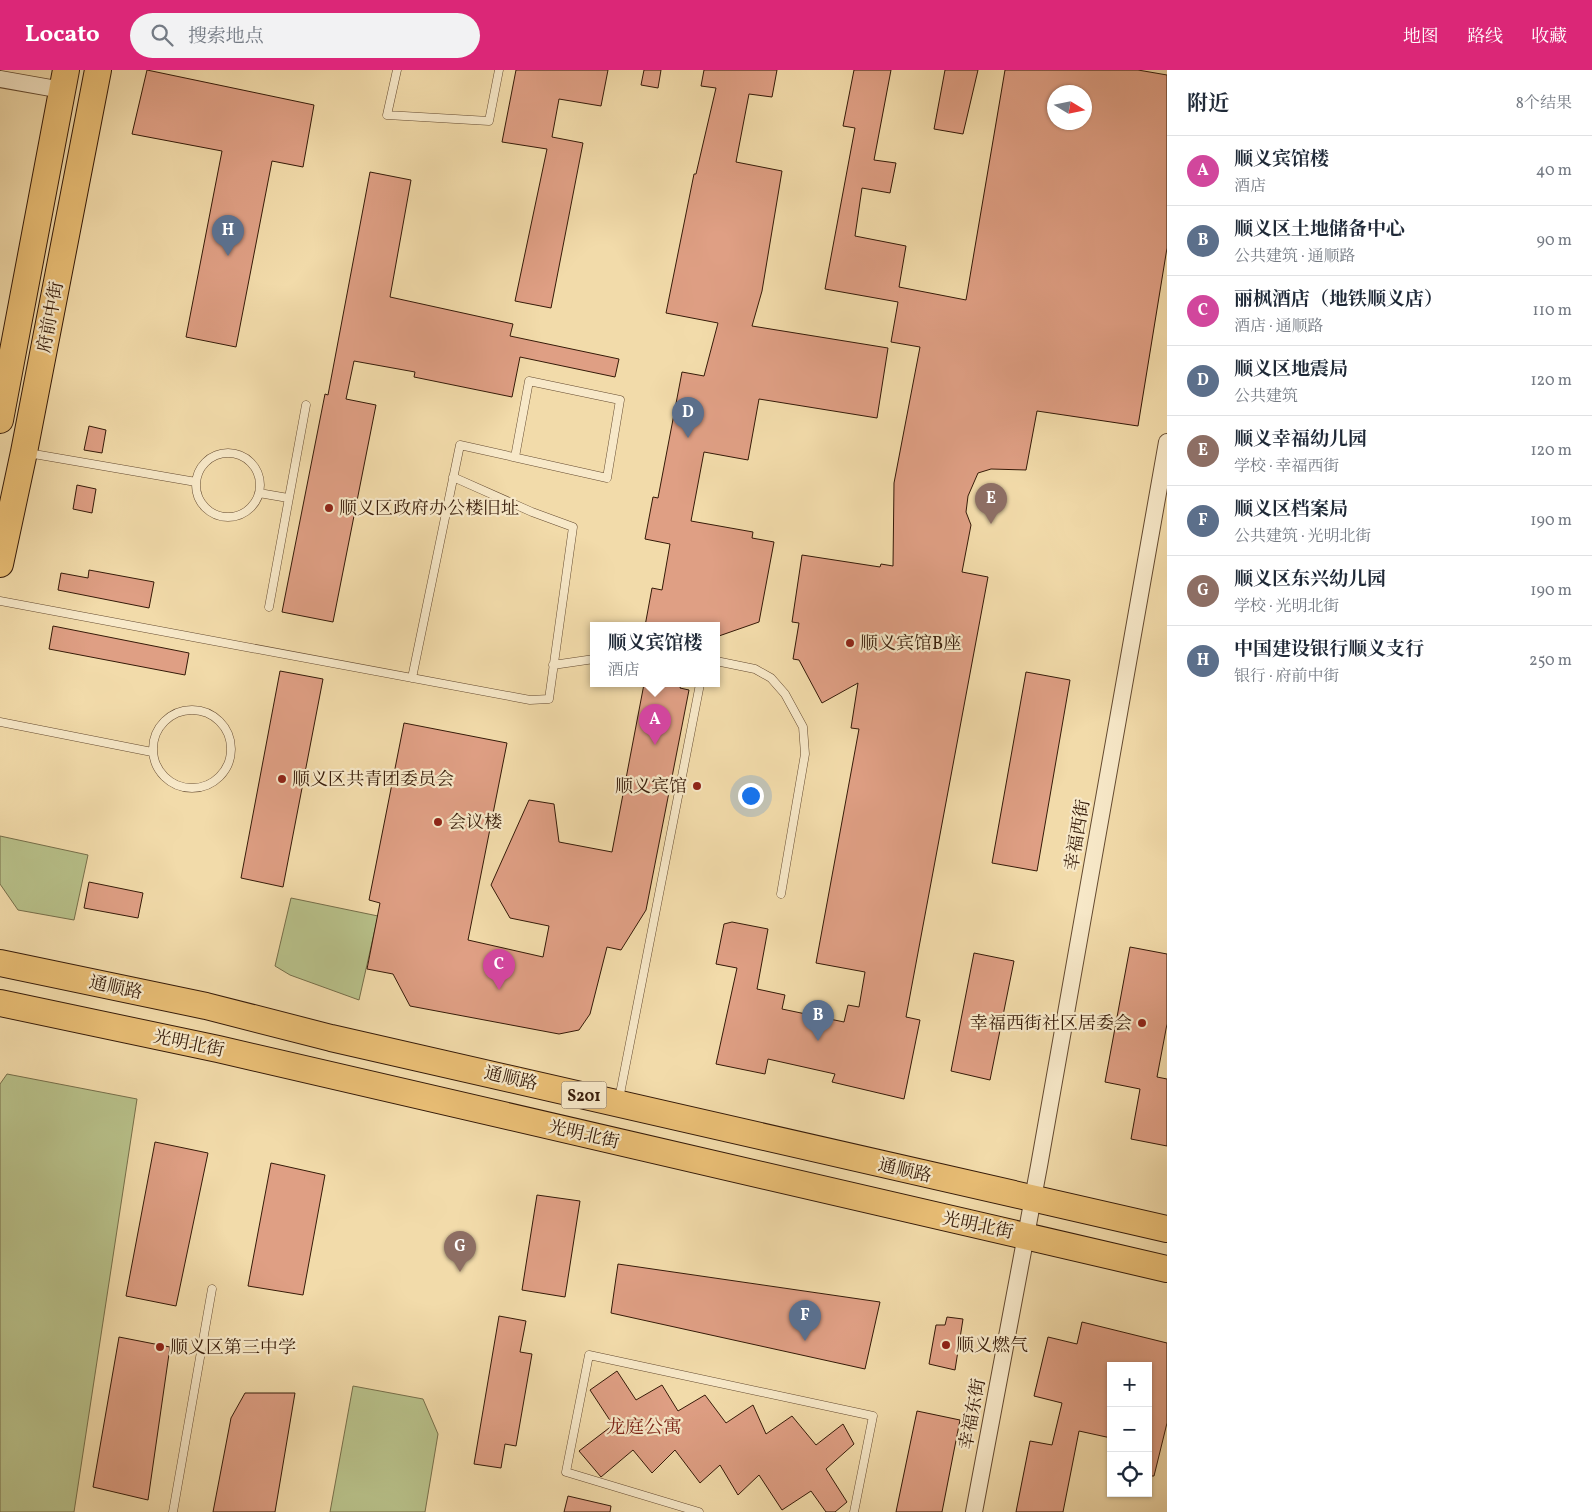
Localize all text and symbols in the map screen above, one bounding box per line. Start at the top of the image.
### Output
search box [130,13,480,58]
text: Locato [25,18,100,52]
icon: search [148,21,176,49]
text: 搜索地点 [188,24,264,50]
text: 地图 [1403,25,1439,50]
text: 路线 [1467,25,1503,50]
text: 收藏 [1531,25,1567,50]
north arrow [1047,85,1092,130]
text: 附近 [1187,90,1229,119]
text: 8个结果 [1516,93,1572,115]
text: 顺义宾馆楼 [1234,147,1329,173]
text: A [1197,160,1209,182]
text: 40 m [1536,160,1572,182]
text: 酒店 [1234,176,1266,198]
pin: H [212,215,244,256]
text: 顺义区土地储备中心 [1234,217,1405,243]
text: B [1198,230,1208,252]
text: 90 m [1536,230,1572,252]
text: 公共建筑 · 通顺路 [1234,246,1356,268]
street label: 府前中街 [32,280,71,355]
text: 丽枫酒店（地铁顺义店） [1234,287,1443,313]
text: C [1198,300,1208,322]
text: 110 m [1533,300,1572,322]
text: 酒店 · 通顺路 [1234,316,1324,338]
text: 顺义区地震局 [1234,357,1348,383]
text: D [1197,370,1209,392]
text: 120 m [1530,370,1572,392]
text: 公共建筑 [1234,386,1298,408]
pin: D [672,397,704,438]
text: 顺义幸福幼儿园 [1234,427,1367,453]
text: E [1198,440,1208,462]
text: 120 m [1530,440,1572,462]
text: 学校 · 幸福西街 [1234,456,1340,478]
pin: E [975,483,1007,524]
place label: 顺义区政府办公楼旧址 [339,497,519,522]
text: 顺义区档案局 [1234,497,1348,523]
marker: 顺义区政府办公楼旧址 [323,502,335,514]
text: F [1198,510,1208,532]
text: 190 m [1530,510,1572,532]
text: 公共建筑 · 光明北街 [1234,526,1372,548]
text: 顺义区东兴幼儿园 [1234,567,1386,593]
text: G [1197,580,1209,602]
text: 190 m [1530,580,1572,602]
text: 学校 · 光明北街 [1234,596,1340,618]
popup [590,622,720,687]
text: 顺义宾馆楼 [607,631,703,657]
place label: 顺义宾馆B座 [860,632,961,657]
marker: 顺义宾馆B座 [844,637,856,649]
text: 中国建设银行顺义支行 [1234,637,1424,663]
text: H [1197,650,1209,672]
text: 250 m [1529,650,1572,672]
text: 酒店 [607,660,640,682]
text: 银行 · 府前中街 [1234,666,1340,688]
pin: A [639,704,671,745]
place label: 顺义区共青团委员会 [292,768,454,793]
marker: 顺义区共青团委员会 [276,773,288,785]
place label: 顺义宾馆 [615,775,687,800]
marker: 顺义宾馆 [691,780,703,792]
your location [738,783,764,809]
street label: 幸福西街 [1060,798,1097,873]
place label: 会议楼 [448,811,502,836]
marker: 会议楼 [432,816,444,828]
pin: C [483,949,515,990]
street label: 通顺路 [87,971,145,1006]
pin: B [802,1000,834,1041]
place label: 幸福西街社区居委会 [970,1012,1132,1037]
marker: 幸福西街社区居委会 [1136,1017,1148,1029]
street label: 光明北街 [151,1025,227,1064]
street label: 通顺路 [482,1061,540,1098]
road number: S201 [562,1082,606,1108]
street label: 光明北街 [546,1115,622,1156]
street label: 通顺路 [876,1153,934,1190]
street label: 光明北街 [940,1207,1016,1246]
pin: G [444,1231,476,1272]
pin: F [789,1300,821,1341]
place label: 顺义燃气 [956,1334,1028,1359]
place label: 顺义区第三中学 [170,1336,296,1361]
marker: 顺义燃气 [940,1339,952,1351]
marker: 顺义区第三中学 [154,1341,166,1353]
map controls [1107,1362,1152,1497]
button: + [1107,1362,1152,1407]
street label: 幸福东街 [954,1377,993,1452]
button: − [1107,1407,1152,1452]
district label: 龙庭公寓 [606,1415,682,1441]
button: locate [1107,1452,1152,1497]

